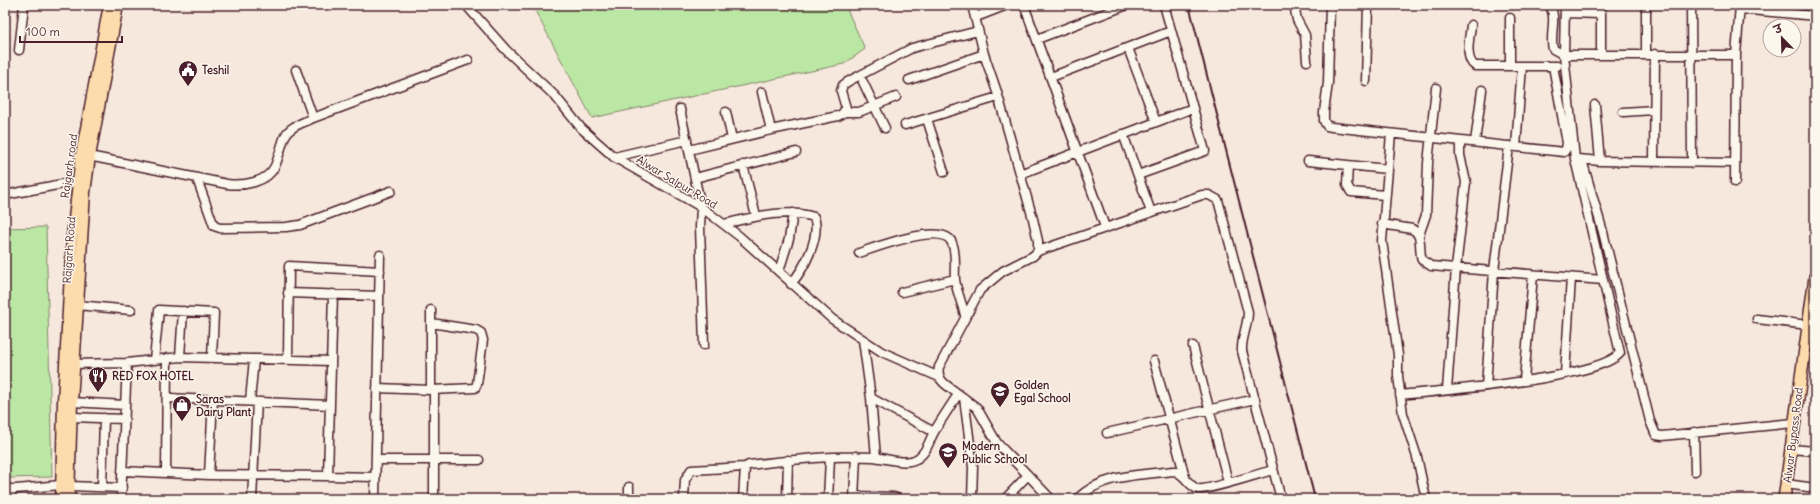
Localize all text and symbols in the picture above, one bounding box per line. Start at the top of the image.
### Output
scale bar [20,18,122,44]
north arrow [1762,18,1802,58]
text: उ [1771,20,1786,37]
text: 100 m [26,24,60,39]
public building icon: Teshil [177,59,199,87]
place label: Teshil [202,63,229,77]
street label: Rajgarh road [58,132,81,199]
street label: Alwar Salpur Road [634,152,720,212]
street label: Rajgarh Road [60,215,78,284]
restaurant icon: RED FOX HOTEL [87,365,109,393]
place label: RED FOX HOTEL [112,369,194,383]
place label: Golden Egal School [1014,378,1071,406]
school or university icon: Golden Egal School [989,380,1011,408]
street label: Alwar Bypass Road [1780,386,1806,483]
place label: Saras Dairy Plant [196,392,252,420]
shop icon: Saras Dairy Plant [171,394,193,422]
place label: Modern Public School [962,439,1027,466]
school or university icon: Modern Public School [937,441,959,469]

